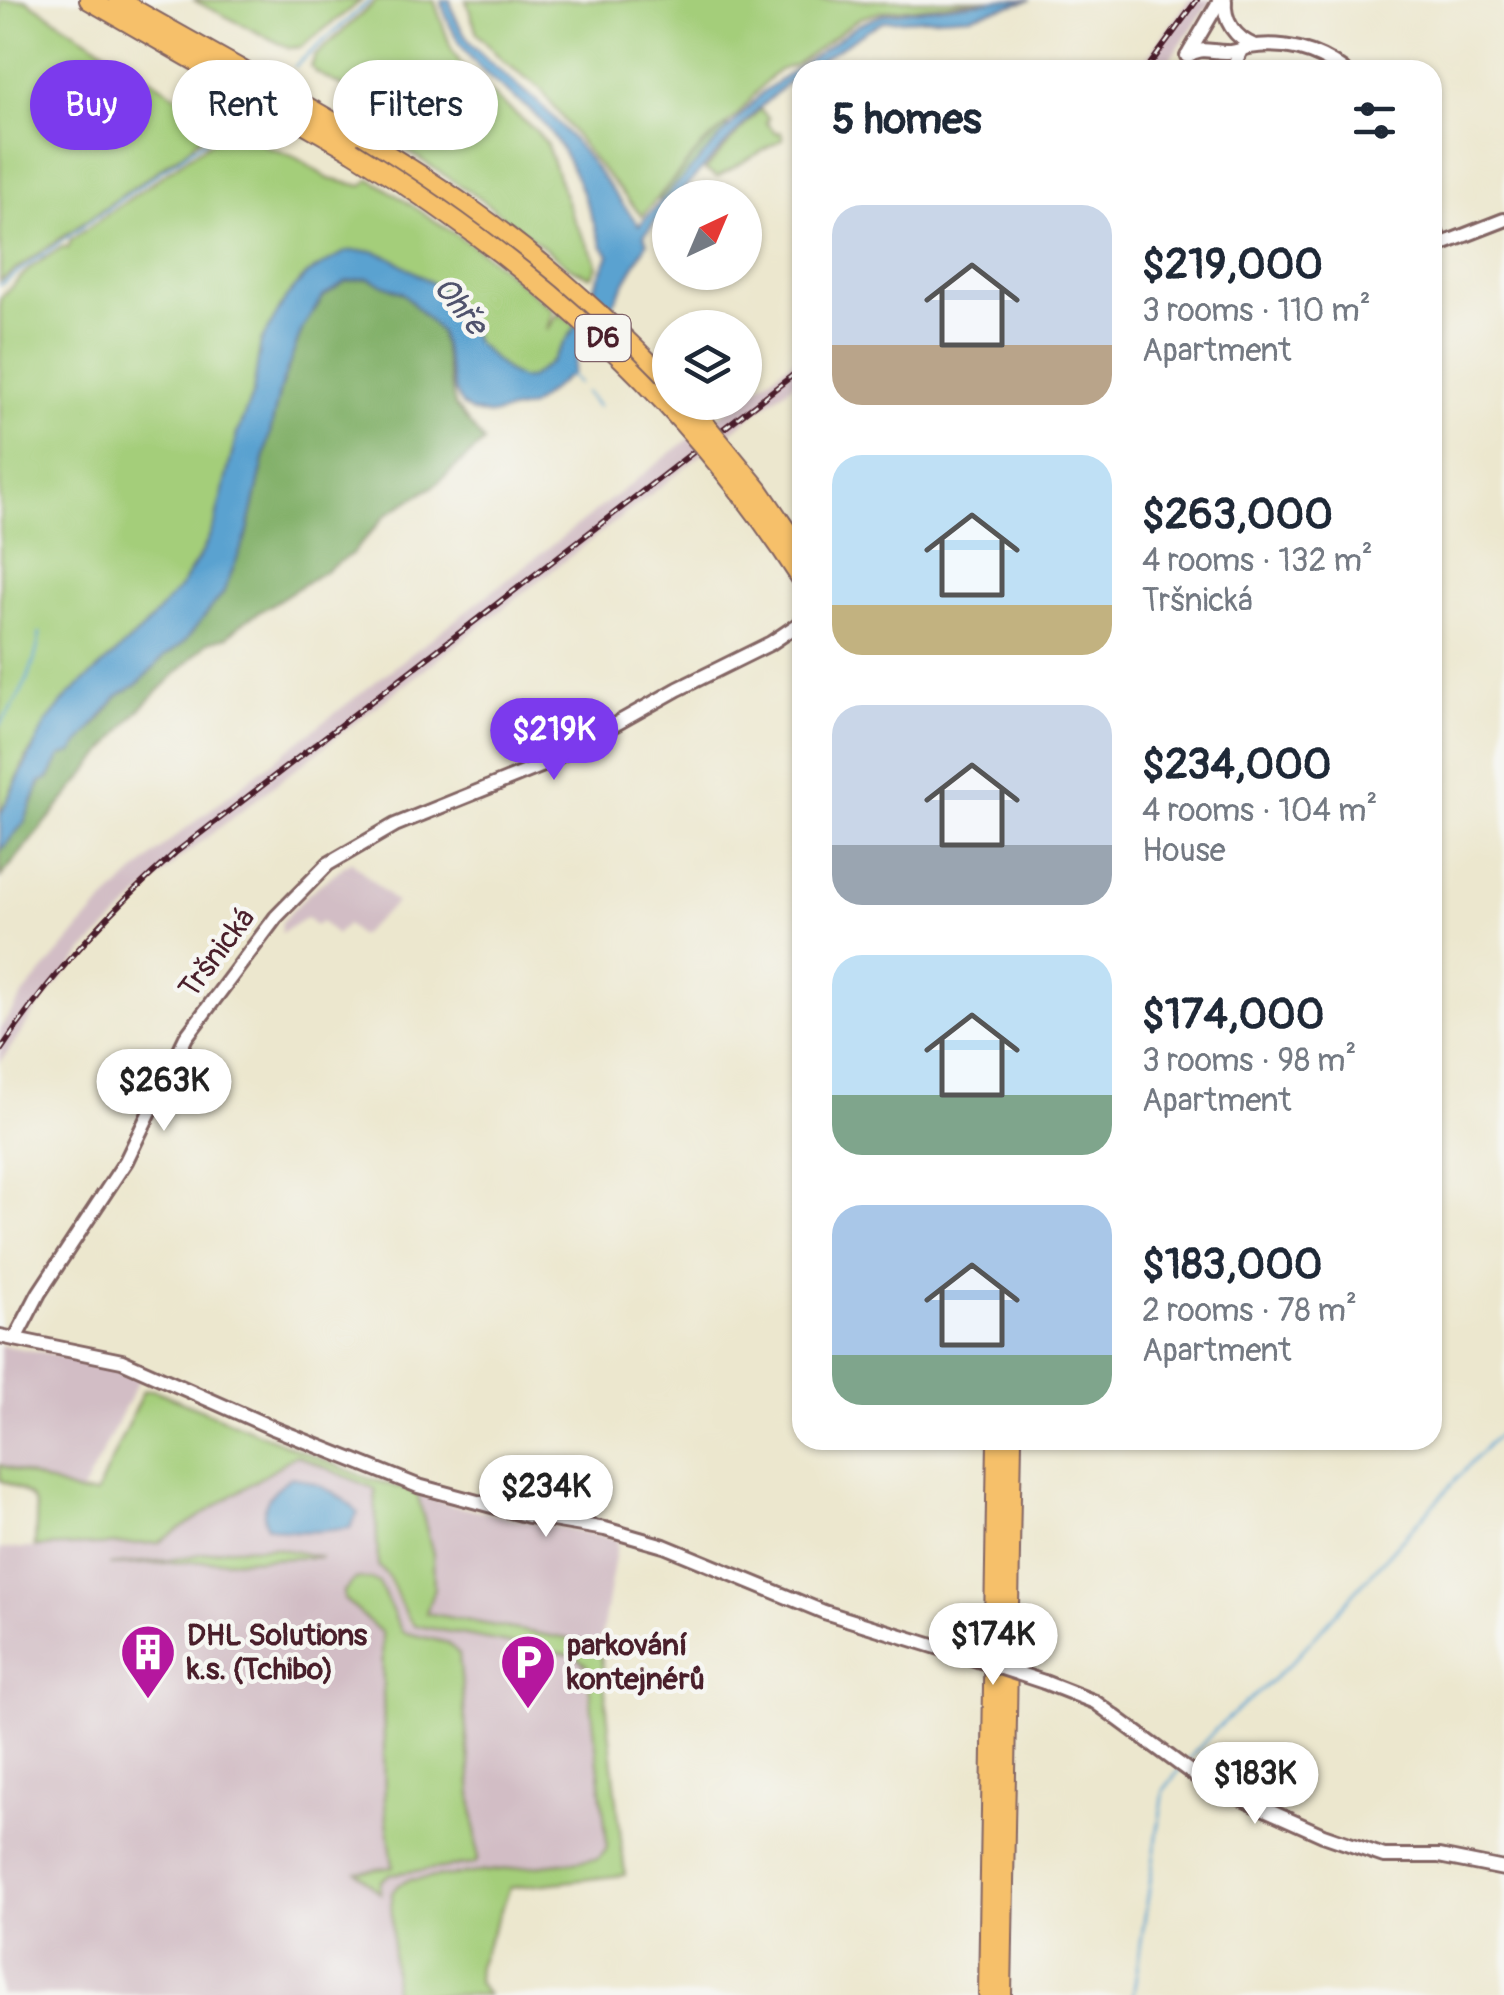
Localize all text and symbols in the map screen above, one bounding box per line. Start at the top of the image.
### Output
chip: Buy [30,60,152,150]
chip: Rent [172,60,313,150]
chip: Filters [333,60,498,150]
icon: filters [1347,93,1402,148]
text: 5 homes [832,94,982,146]
north arrow [652,180,762,290]
map controls [652,180,762,420]
text: $219,000 [1142,239,1323,291]
icon: home [912,245,1032,365]
water label: Ohře [424,269,498,346]
text: 3 rooms · 110 m² [1142,291,1371,331]
button: layers [652,310,762,420]
road number: D6 [576,315,630,361]
text: Apartment [1142,331,1291,371]
text: $263,000 [1142,489,1333,541]
icon: home [912,495,1032,615]
text: 4 rooms · 132 m² [1142,541,1373,581]
text: Tršnická [1142,581,1253,621]
pin: $219K [484,698,624,783]
text: $219K [512,710,596,750]
text: $234,000 [1142,739,1332,791]
icon: home [912,745,1032,865]
text: 4 rooms · 104 m² [1142,791,1377,831]
text: House [1142,831,1226,871]
street label: Tršnická [171,900,263,1006]
text: $174,000 [1142,989,1325,1041]
icon: home [912,995,1032,1115]
text: 3 rooms · 98 m² [1142,1041,1356,1081]
pin: $263K [94,1049,234,1134]
text: $263K [118,1061,210,1101]
text: Apartment [1142,1081,1291,1121]
text: $183,000 [1142,1239,1323,1291]
icon: home [912,1245,1032,1365]
text: 2 rooms · 78 m² [1142,1291,1357,1331]
text: Apartment [1142,1331,1291,1371]
pin: $234K [476,1455,616,1540]
text: $234K [501,1467,591,1507]
pin: $174K [923,1603,1063,1688]
text: $174K [951,1615,1035,1655]
place label: DHL Solutions k.s. (Tchibo) [186,1617,368,1688]
building icon: DHL Solutions k.s. (Tchibo) [118,1622,178,1701]
place label: parkování kontejnérů [566,1627,705,1698]
parking icon: parkování kontejnérů [498,1632,558,1711]
pin: $183K [1185,1742,1325,1827]
text: $183K [1213,1754,1297,1794]

